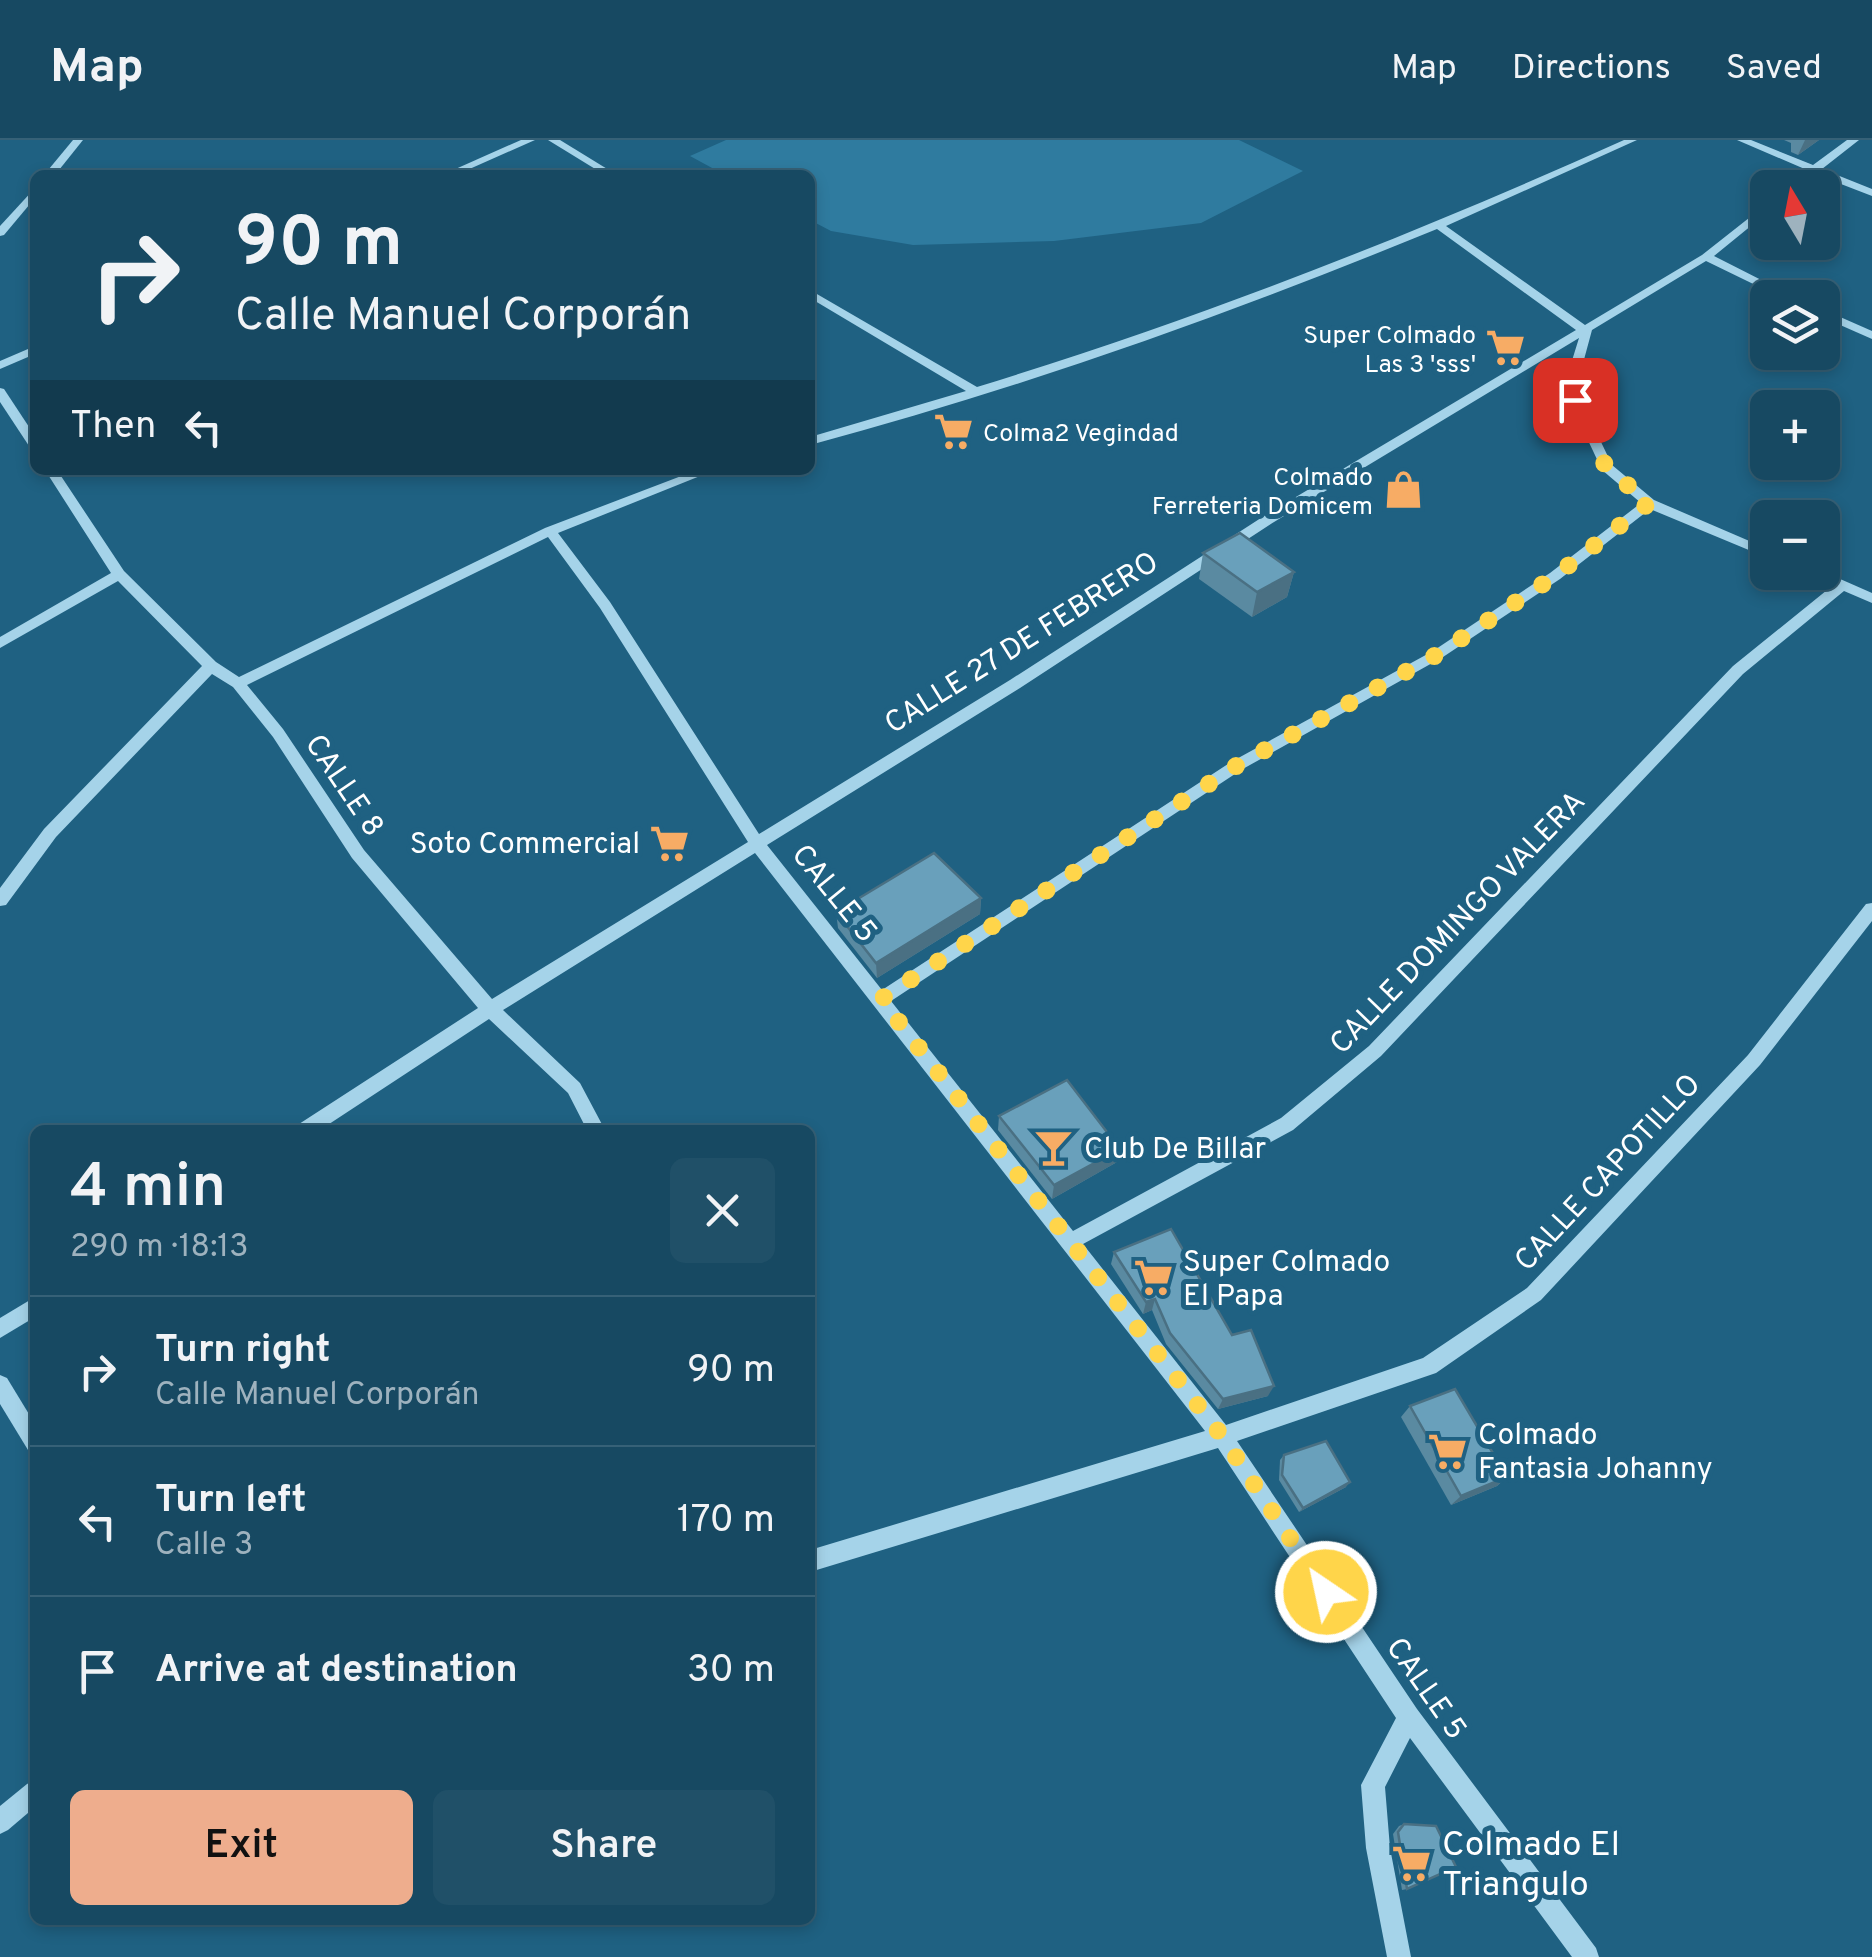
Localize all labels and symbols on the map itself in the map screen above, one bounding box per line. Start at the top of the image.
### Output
north arrow [1750,170,1840,260]
place label: Super Colmado Las 3 'sss' [1303,321,1476,382]
supermarket icon: Super Colmado Las 3 'sss' [1485,327,1527,369]
pin [1533,358,1618,443]
supermarket icon: Colma2 Vegindad [932,411,974,453]
place label: Colma2 Vegindad [983,419,1179,451]
place label: Colmado Ferreteria Domicem [1152,463,1373,524]
shop icon: Colmado Ferreteria Domicem [1382,469,1424,511]
street label: CALLE 27 DE FEBRERO [879,545,1166,743]
street label: CALLE 8 [295,728,391,845]
street label: CALLE DOMINGO VALERA [1323,784,1594,1063]
supermarket icon: Soto Commercial [649,822,691,864]
place label: Soto Commercial [410,827,640,864]
street label: CALLE 5 [782,838,884,951]
street label: CALLE CAPOTILLO [1508,1067,1710,1280]
bar icon: Club De Billar [1033,1127,1075,1169]
place label: Club De Billar [1084,1132,1267,1169]
place label: Super Colmado El Papa [1183,1245,1390,1316]
supermarket icon: Super Colmado El Papa [1132,1257,1174,1299]
place label: Colmado Fantasia Johanny [1478,1418,1713,1489]
supermarket icon: Colmado Fantasia Johanny [1427,1430,1469,1472]
position arrow [1274,1540,1378,1644]
street label: CALLE 5 [1377,1631,1473,1747]
place label: Colmado El Triangulo [1442,1824,1620,1908]
supermarket icon: Colmado El Triangulo [1391,1842,1433,1884]

